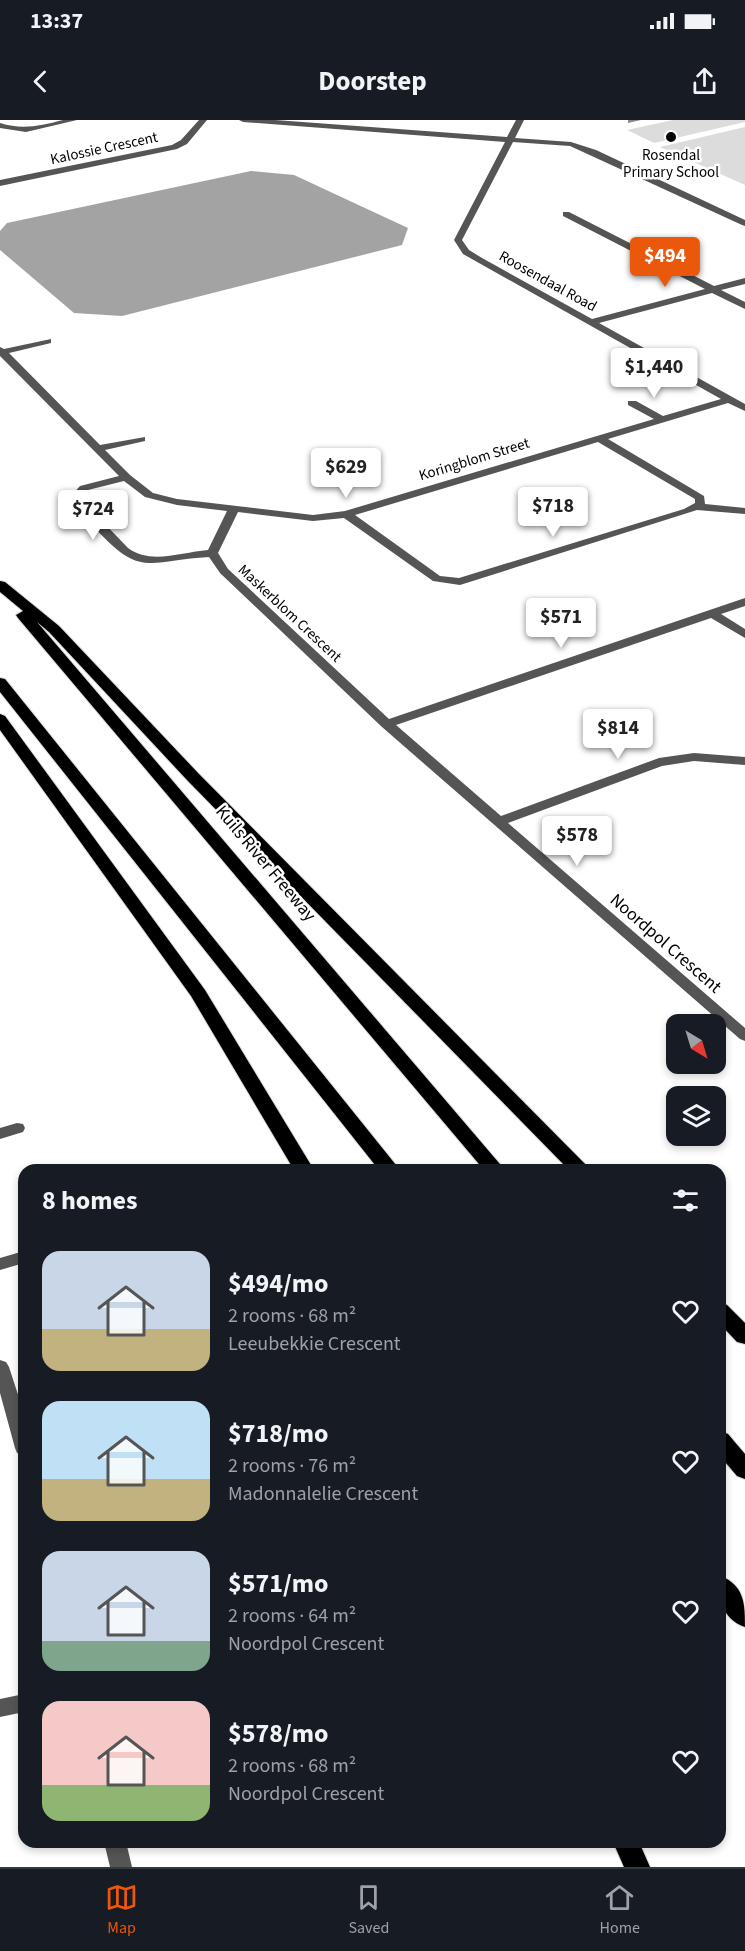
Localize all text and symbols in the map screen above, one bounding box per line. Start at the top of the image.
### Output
text: 13:37 [30,5,83,37]
text: Doorstep [318,62,427,101]
icon: back [24,65,57,98]
icon: share [688,65,721,98]
street label: Kalossie Crescent [48,127,160,170]
marker: Rosendal Primary School [664,130,678,144]
place label: Rosendal Primary School [623,145,719,183]
pin: $494 [629,237,701,288]
text: $494 [644,242,686,270]
street label: Roosendaal Road [495,246,601,317]
pin: $1,440 [605,348,703,399]
text: $1,440 [625,353,683,381]
street label: Koringblom Street [416,433,532,486]
pin: $629 [310,448,382,499]
text: $629 [325,453,367,481]
pin: $718 [517,487,589,538]
pin: $724 [57,490,129,541]
text: $718 [532,492,574,520]
text: $724 [72,495,114,523]
street label: Maskerblom Crescent [233,560,346,667]
pin: $571 [525,598,597,649]
text: $571 [540,603,582,631]
pin: $814 [582,709,654,760]
text: $814 [597,714,639,742]
street label: Kuils River Freeway [210,800,322,927]
pin: $578 [541,816,613,867]
text: $578 [556,821,598,849]
street label: Noordpol Crescent [604,888,727,999]
north arrow [666,1014,726,1074]
map controls [666,1014,726,1146]
button: layers [666,1086,726,1146]
text: 8 homes [42,1182,137,1219]
icon: filters [669,1184,702,1217]
text: $494/mo [228,1265,328,1302]
icon: home [90,1275,162,1347]
icon: heart [669,1295,702,1328]
text: 2 rooms · 68 m² [228,1302,356,1330]
text: Leeubekkie Crescent [228,1330,401,1358]
text: $718/mo [228,1415,328,1452]
icon: home [90,1425,162,1497]
icon: heart [669,1445,702,1478]
text: 2 rooms · 76 m² [228,1452,356,1480]
text: Madonnalelie Crescent [228,1480,418,1508]
text: $571/mo [228,1565,328,1602]
icon: home [90,1575,162,1647]
icon: heart [669,1595,702,1628]
text: 2 rooms · 64 m² [228,1602,356,1630]
text: Noordpol Crescent [228,1630,384,1658]
text: $578/mo [228,1715,328,1752]
icon: home [90,1725,162,1797]
icon: heart [669,1745,702,1778]
text: 2 rooms · 68 m² [228,1752,356,1780]
text: Noordpol Crescent [228,1780,384,1808]
tab: Map [105,1881,138,1939]
tab: Saved [348,1881,389,1939]
tab: Home [600,1881,640,1939]

